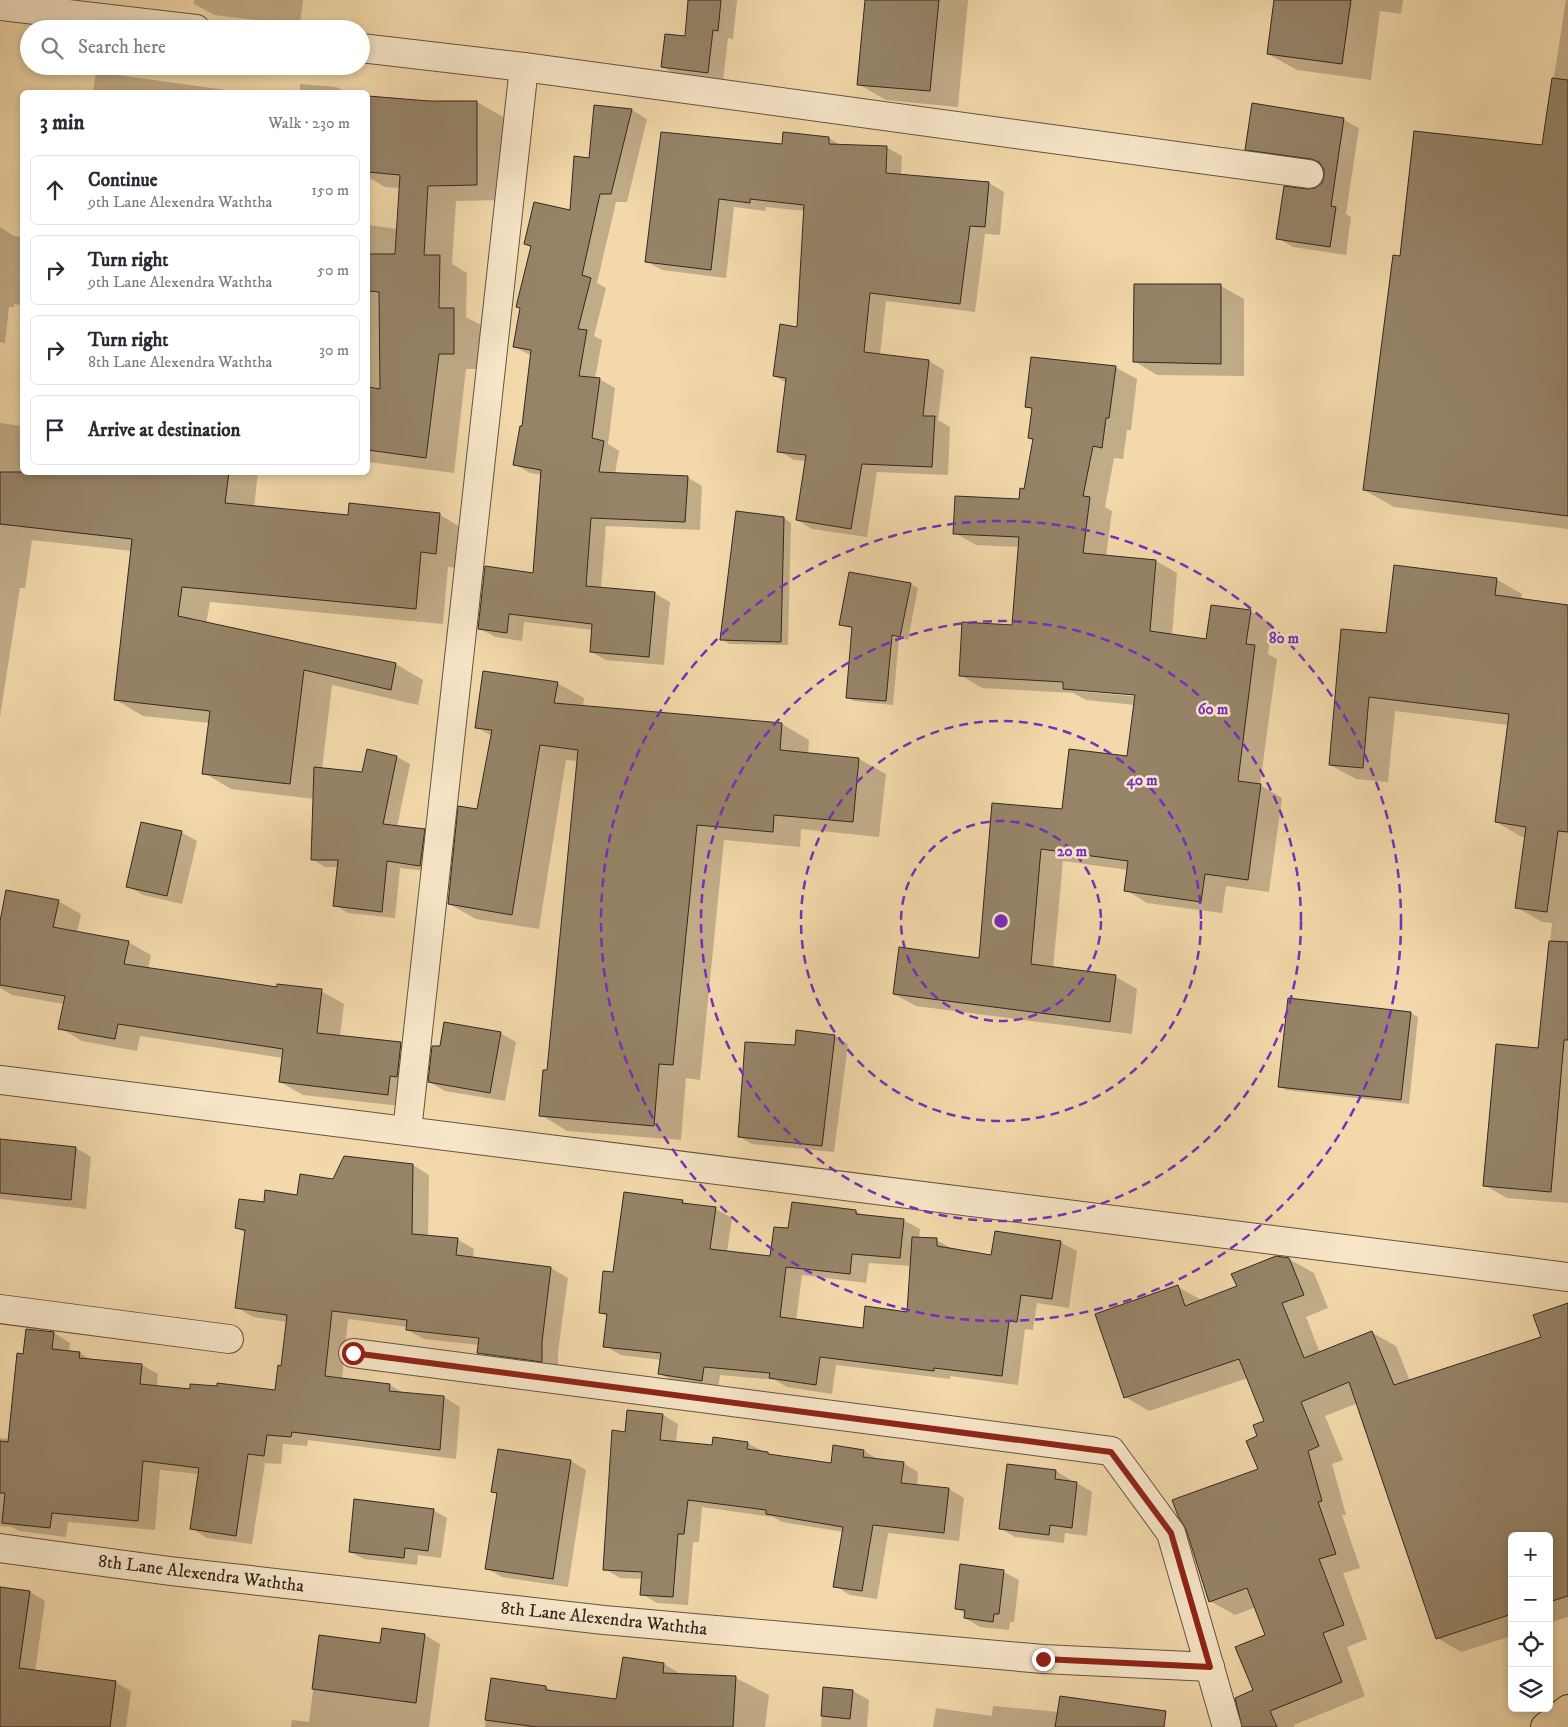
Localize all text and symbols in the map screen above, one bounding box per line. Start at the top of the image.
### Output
search box [20,20,370,75]
icon: search [38,34,66,62]
text: Search here [78,36,166,59]
text: 3 min [40,110,85,136]
text: Walk · 230 m [268,113,350,133]
text: Continue [88,169,158,192]
icon: ahead [41,176,69,204]
text: 150 m [311,180,349,200]
text: 9th Lane Alexendra Waththa [88,192,272,212]
text: Turn right [88,249,168,272]
icon: right [41,256,69,284]
text: 50 m [317,260,349,280]
text: 9th Lane Alexendra Waththa [88,272,272,292]
text: Turn right [88,329,168,352]
icon: right [41,336,69,364]
text: 30 m [319,340,349,360]
text: 8th Lane Alexendra Waththa [88,352,272,372]
icon: arrive [41,416,69,444]
text: Arrive at destination [88,419,240,442]
text: 80 m [1269,629,1300,648]
text: 60 m [1198,700,1229,719]
text: 40 m [1125,771,1158,790]
text: 20 m [1057,842,1088,861]
centre of rings [992,912,1010,930]
route start [342,1342,365,1365]
map controls [1508,1532,1553,1712]
button: + [1508,1532,1553,1577]
street label: 8th Lane Alexendra Waththa [97,1550,306,1598]
button: − [1508,1577,1553,1622]
street label: 8th Lane Alexendra Waththa [500,1597,709,1641]
button: locate [1508,1622,1553,1667]
route end [1032,1648,1055,1671]
button: layers [1508,1667,1553,1712]

